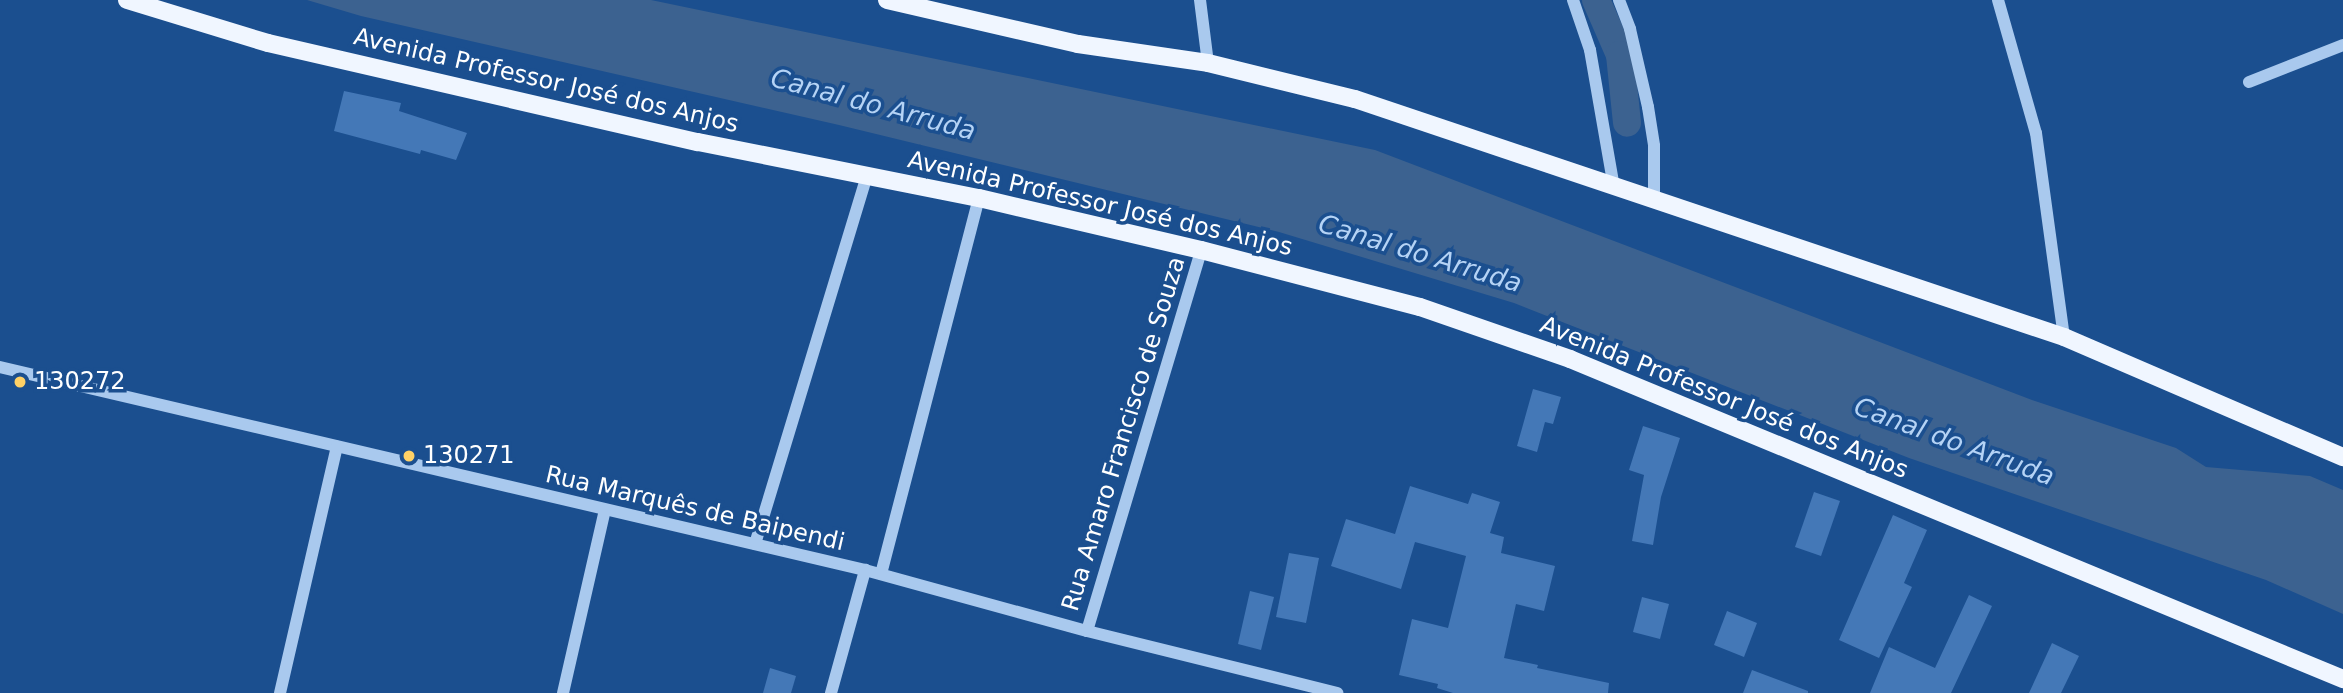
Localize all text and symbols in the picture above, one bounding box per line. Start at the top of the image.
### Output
street label: Avenida Professor José dos Anjos [351,23,741,139]
water label: Canal do Arruda [767,63,979,147]
street label: Avenida Professor José dos Anjos [905,146,1295,262]
water label: Canal do Arruda [1315,208,1525,300]
street label: Rua Amaro Francisco de Souza [1056,253,1192,615]
street label: Avenida Professor José dos Anjos [1536,311,1912,485]
place label: 130272 [34,368,126,396]
marker: 130272 [12,374,28,390]
water label: Canal do Arruda [1850,391,2058,493]
place label: 130271 [423,442,515,470]
marker: 130271 [401,448,417,464]
street label: Rua Marquês de Baipendi [543,461,847,557]

